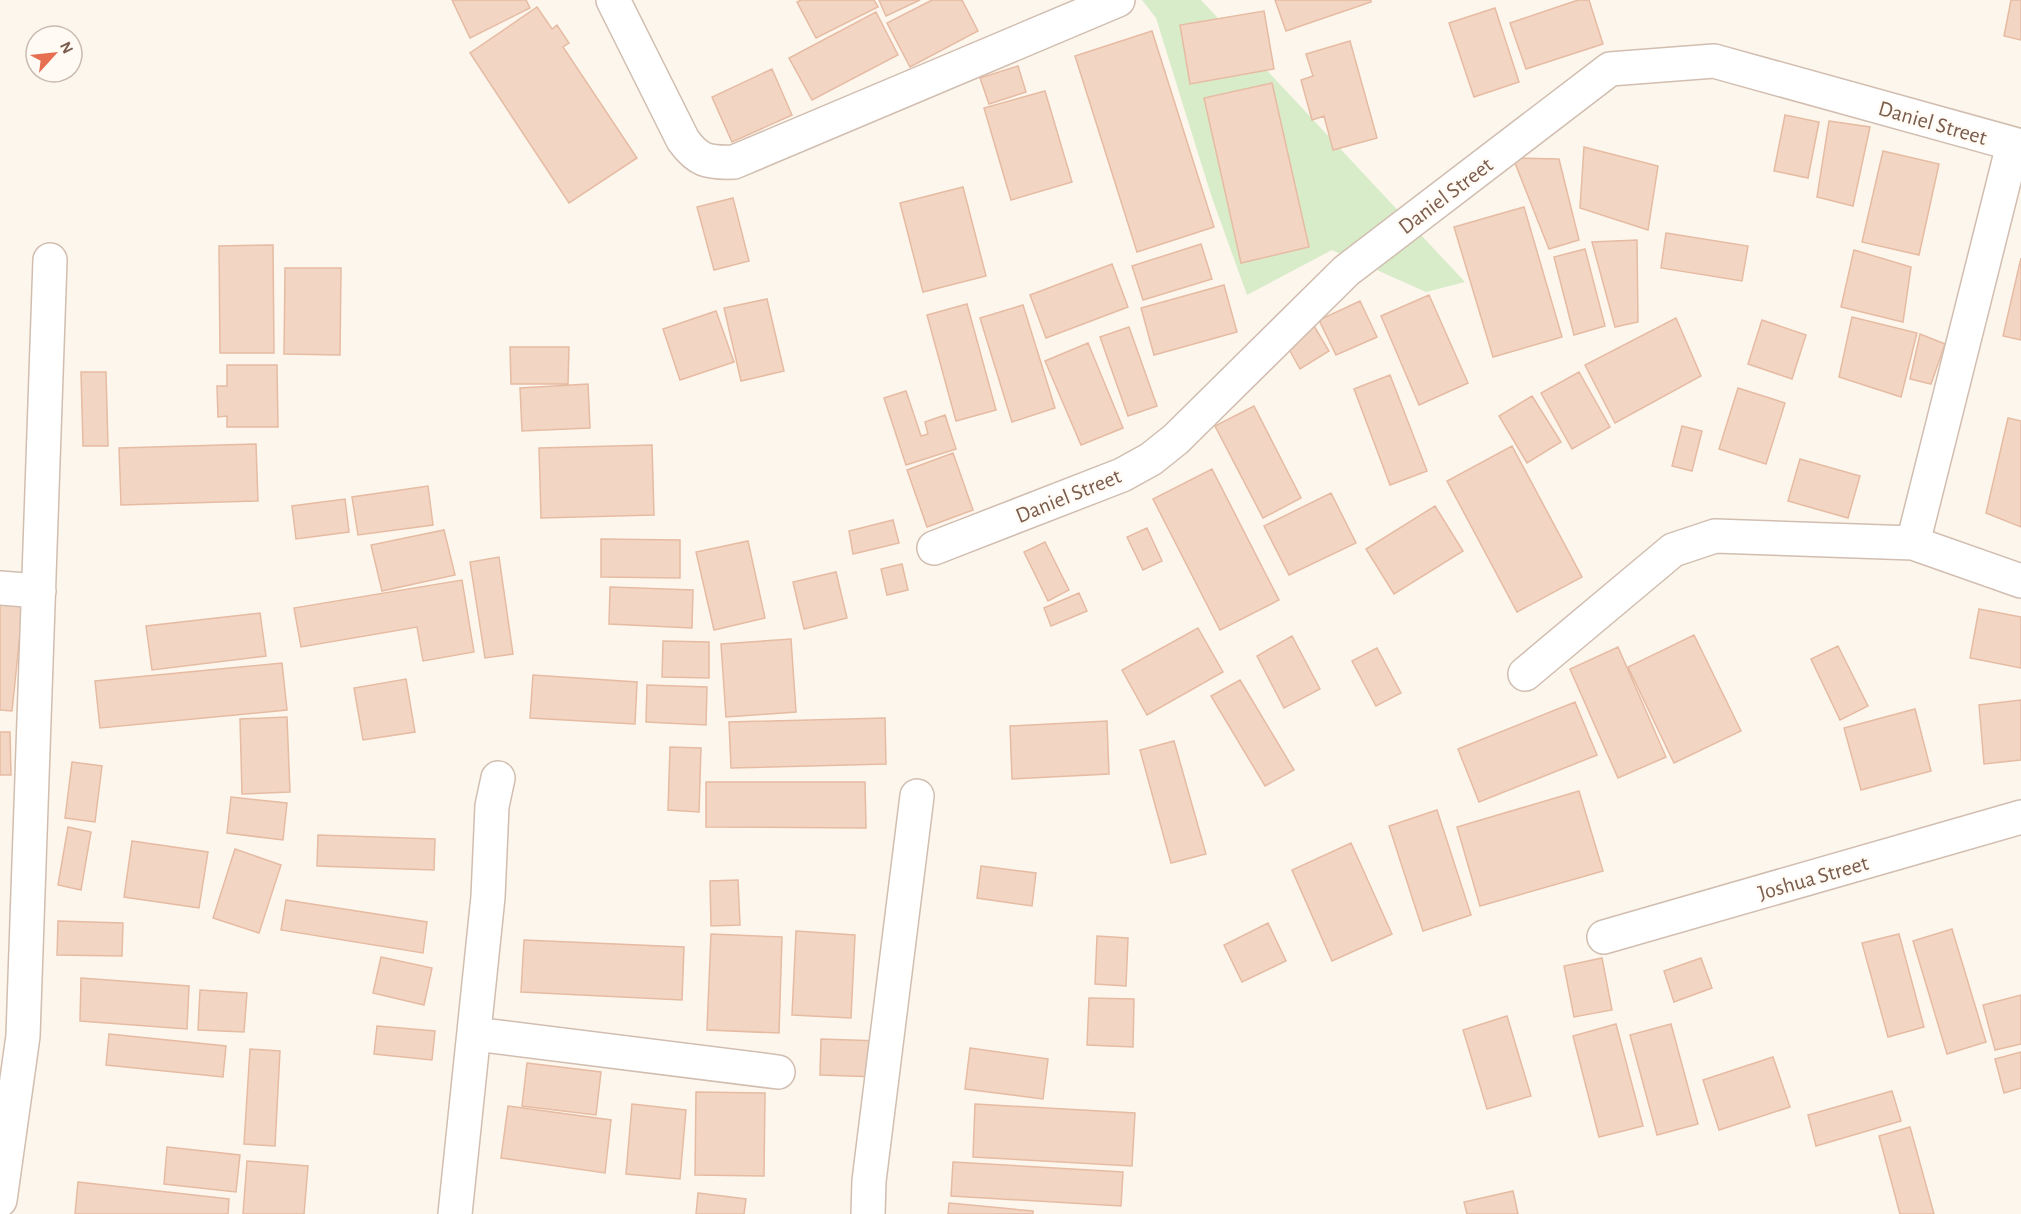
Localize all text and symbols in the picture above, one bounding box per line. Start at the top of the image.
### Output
north arrow [24,24,84,84]
text: N [57,39,76,56]
street label: Daniel Street [1876,97,1990,149]
street label: Daniel Street [1394,153,1497,238]
street label: Daniel Street [1012,465,1124,527]
street label: Joshua Street [1756,852,1871,904]

